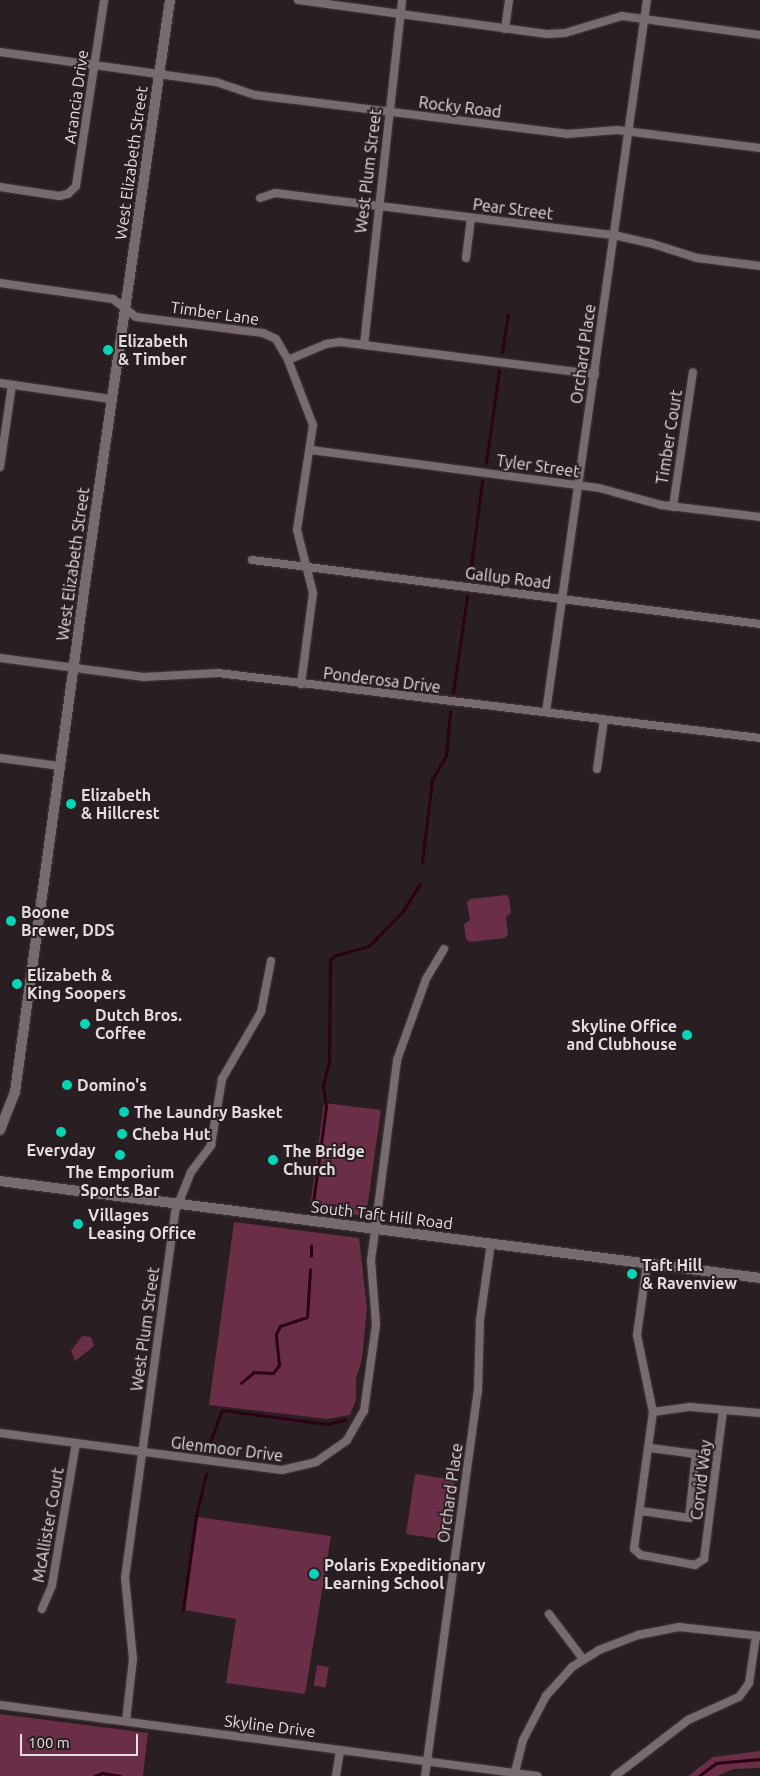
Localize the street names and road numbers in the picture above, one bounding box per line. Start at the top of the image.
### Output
street label: Arancia Drive [60,49,92,145]
street label: West Elizabeth Street [111,85,151,241]
street label: Rocky Road [418,92,502,122]
street label: West Plum Street [351,108,385,234]
street label: Pear Street [472,195,554,223]
street label: Timber Lane [169,297,261,329]
street label: Orchard Place [566,303,600,405]
street label: Timber Court [652,388,686,486]
street label: Tyler Street [495,451,581,481]
street label: West Elizabeth Street [53,486,93,642]
street label: Gallup Road [464,563,552,593]
street label: Ponderosa Drive [322,663,442,697]
street label: South Taft Hill Road [310,1197,454,1233]
street label: West Plum Street [127,1266,163,1392]
street label: Glenmoor Drive [170,1433,284,1465]
street label: Corvid Way [687,1439,715,1521]
street label: Orchard Place [433,1442,467,1544]
street label: McAllister Court [28,1466,68,1584]
street label: Skyline Drive [223,1711,317,1741]

